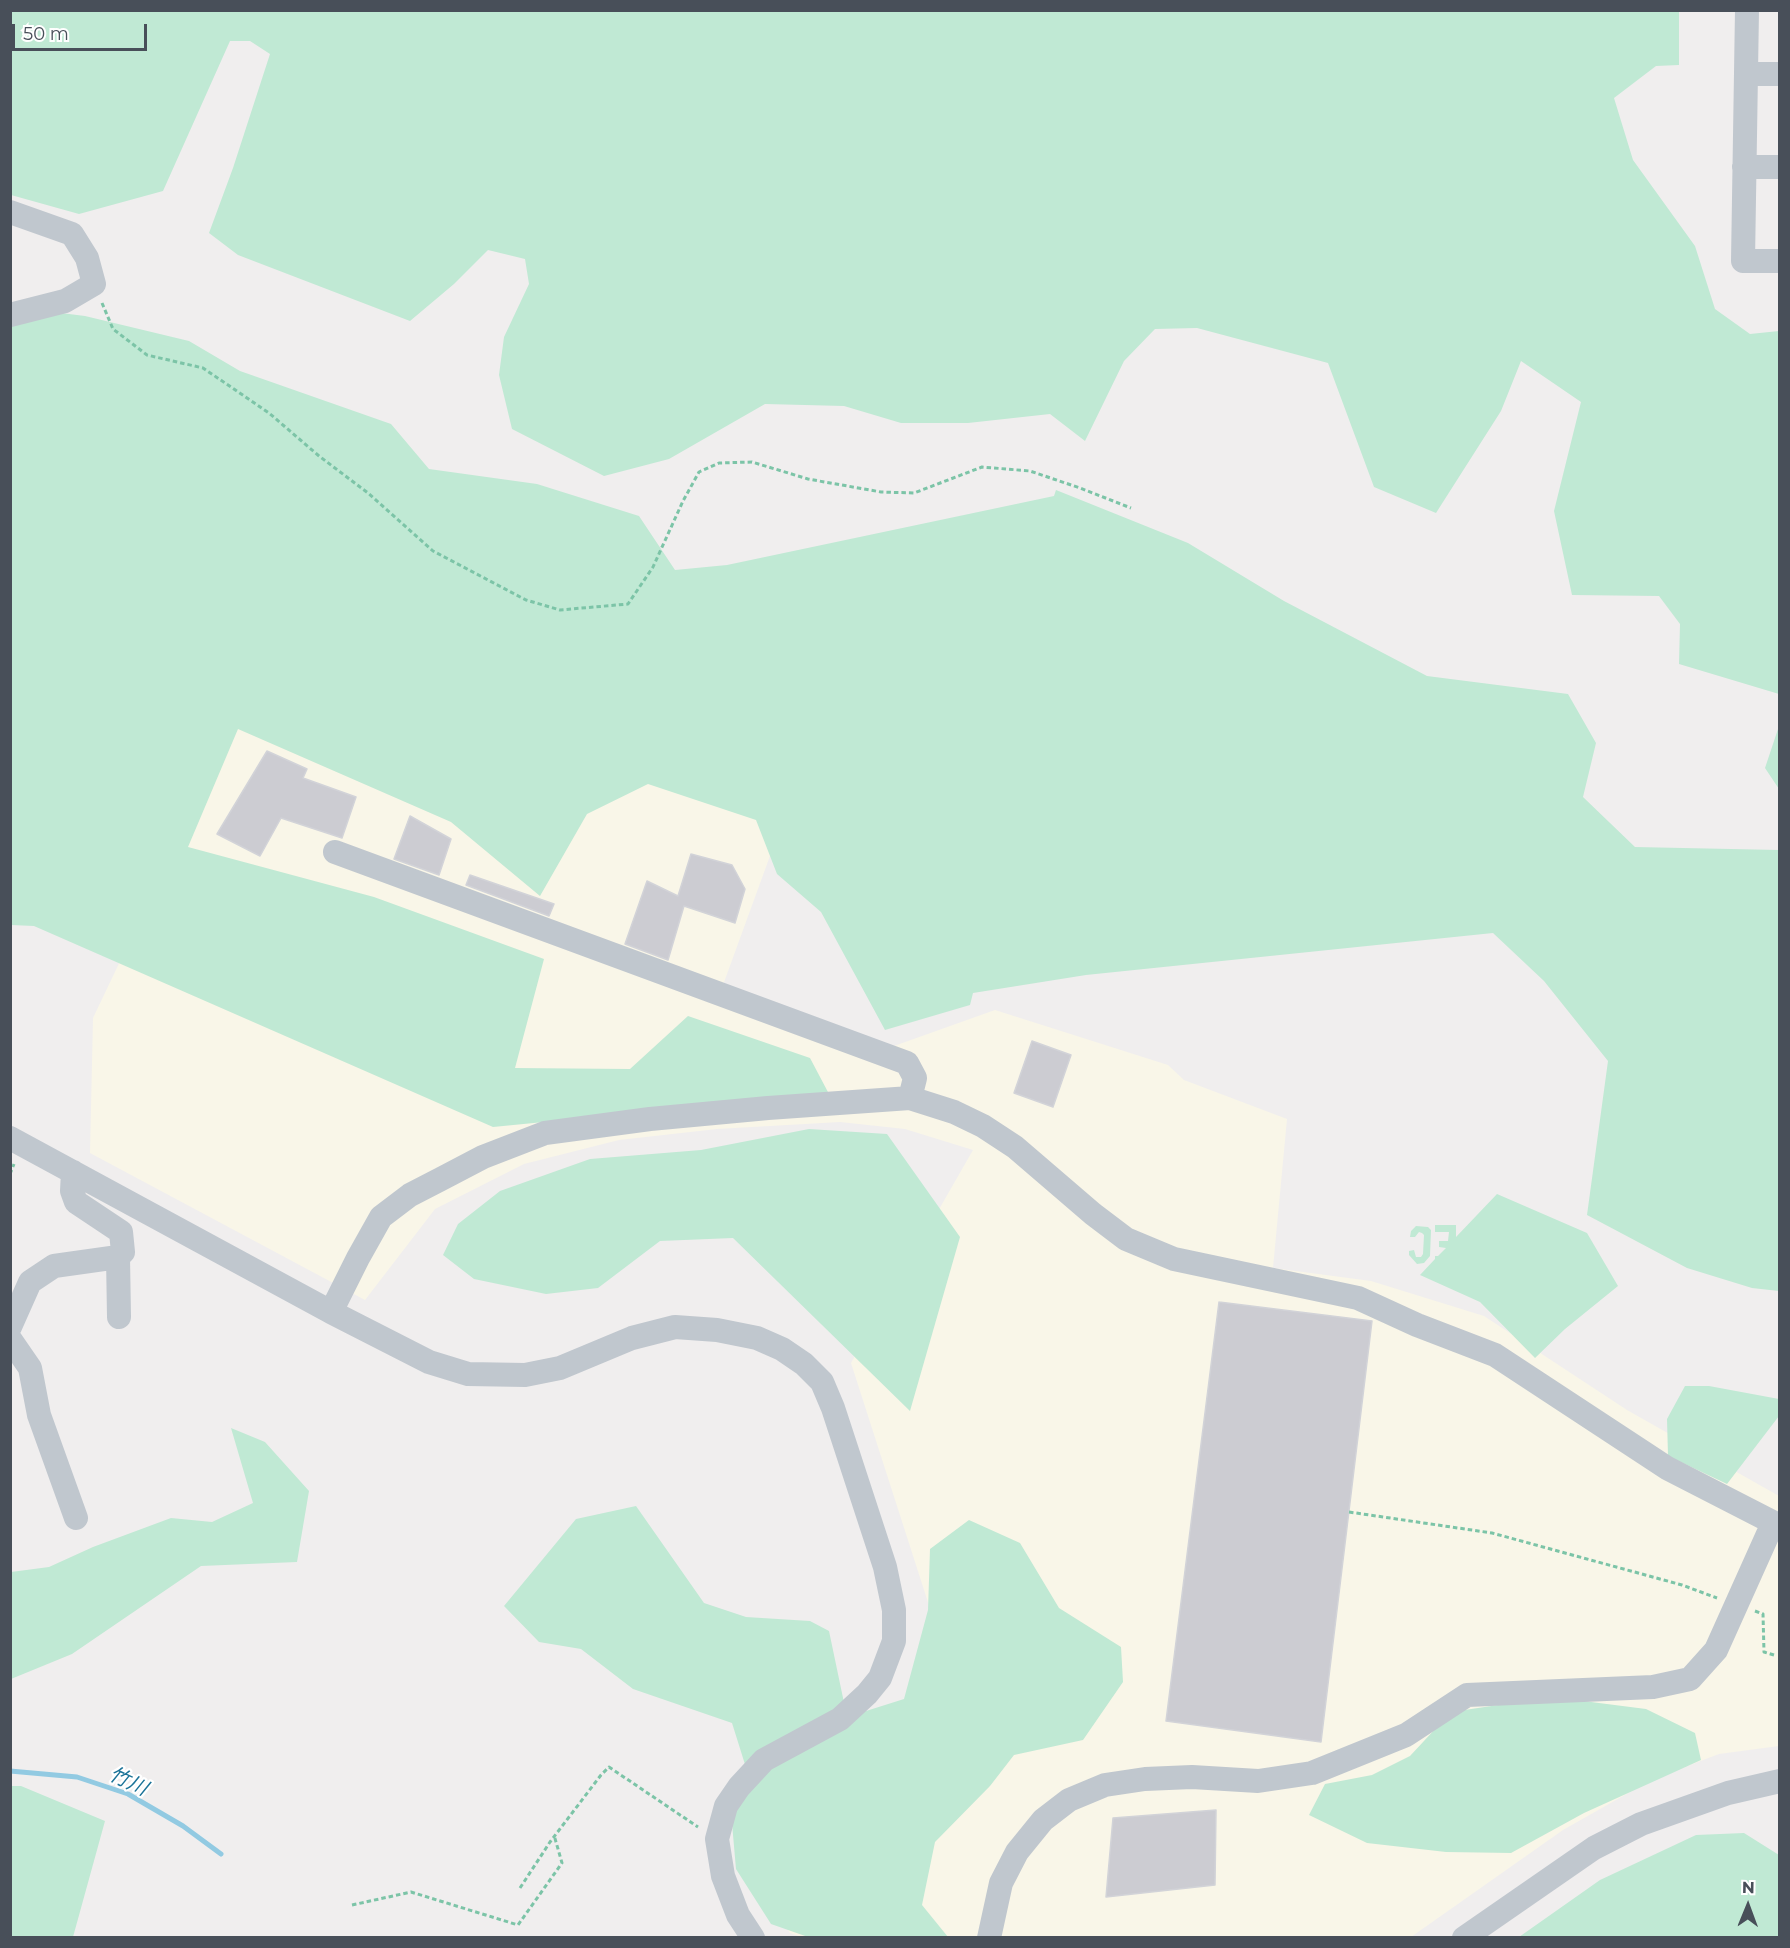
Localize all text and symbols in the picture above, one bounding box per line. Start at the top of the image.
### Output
scale bar [15,12,150,50]
text: 50 m [23,23,69,45]
water label: 竹川 [105,1763,151,1801]
north arrow [1718,1876,1778,1936]
text: N [1742,1878,1755,1897]

